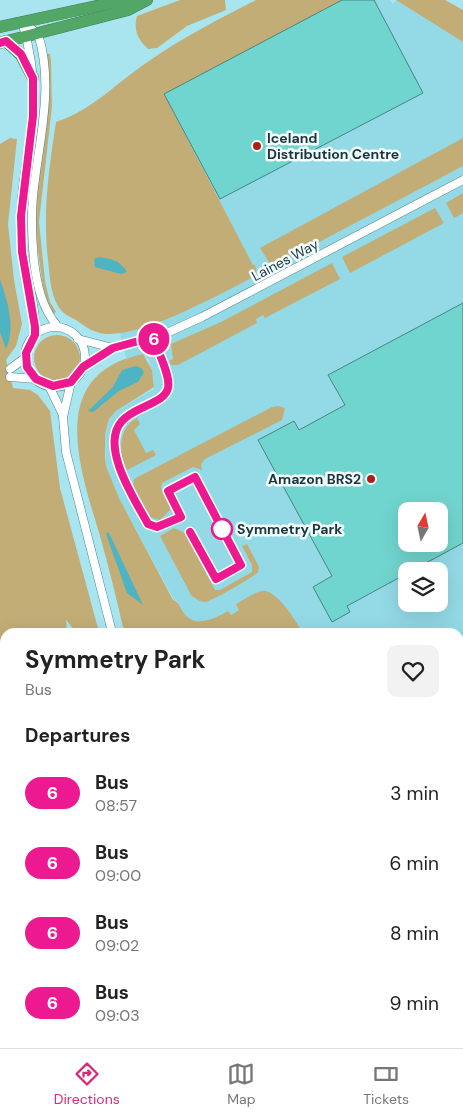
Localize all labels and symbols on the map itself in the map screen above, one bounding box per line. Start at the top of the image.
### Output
place label: Iceland Distribution Centre [267,129,399,163]
marker: Iceland Distribution Centre [251,140,263,152]
street label: Laines Way [248,235,322,285]
line badge: 6 [138,323,170,355]
place label: Amazon BRS2 [268,470,361,488]
marker: Amazon BRS2 [365,473,377,485]
north arrow [398,502,448,552]
marker: Symmetry Park [211,518,233,540]
place label: Symmetry Park [237,520,342,538]

